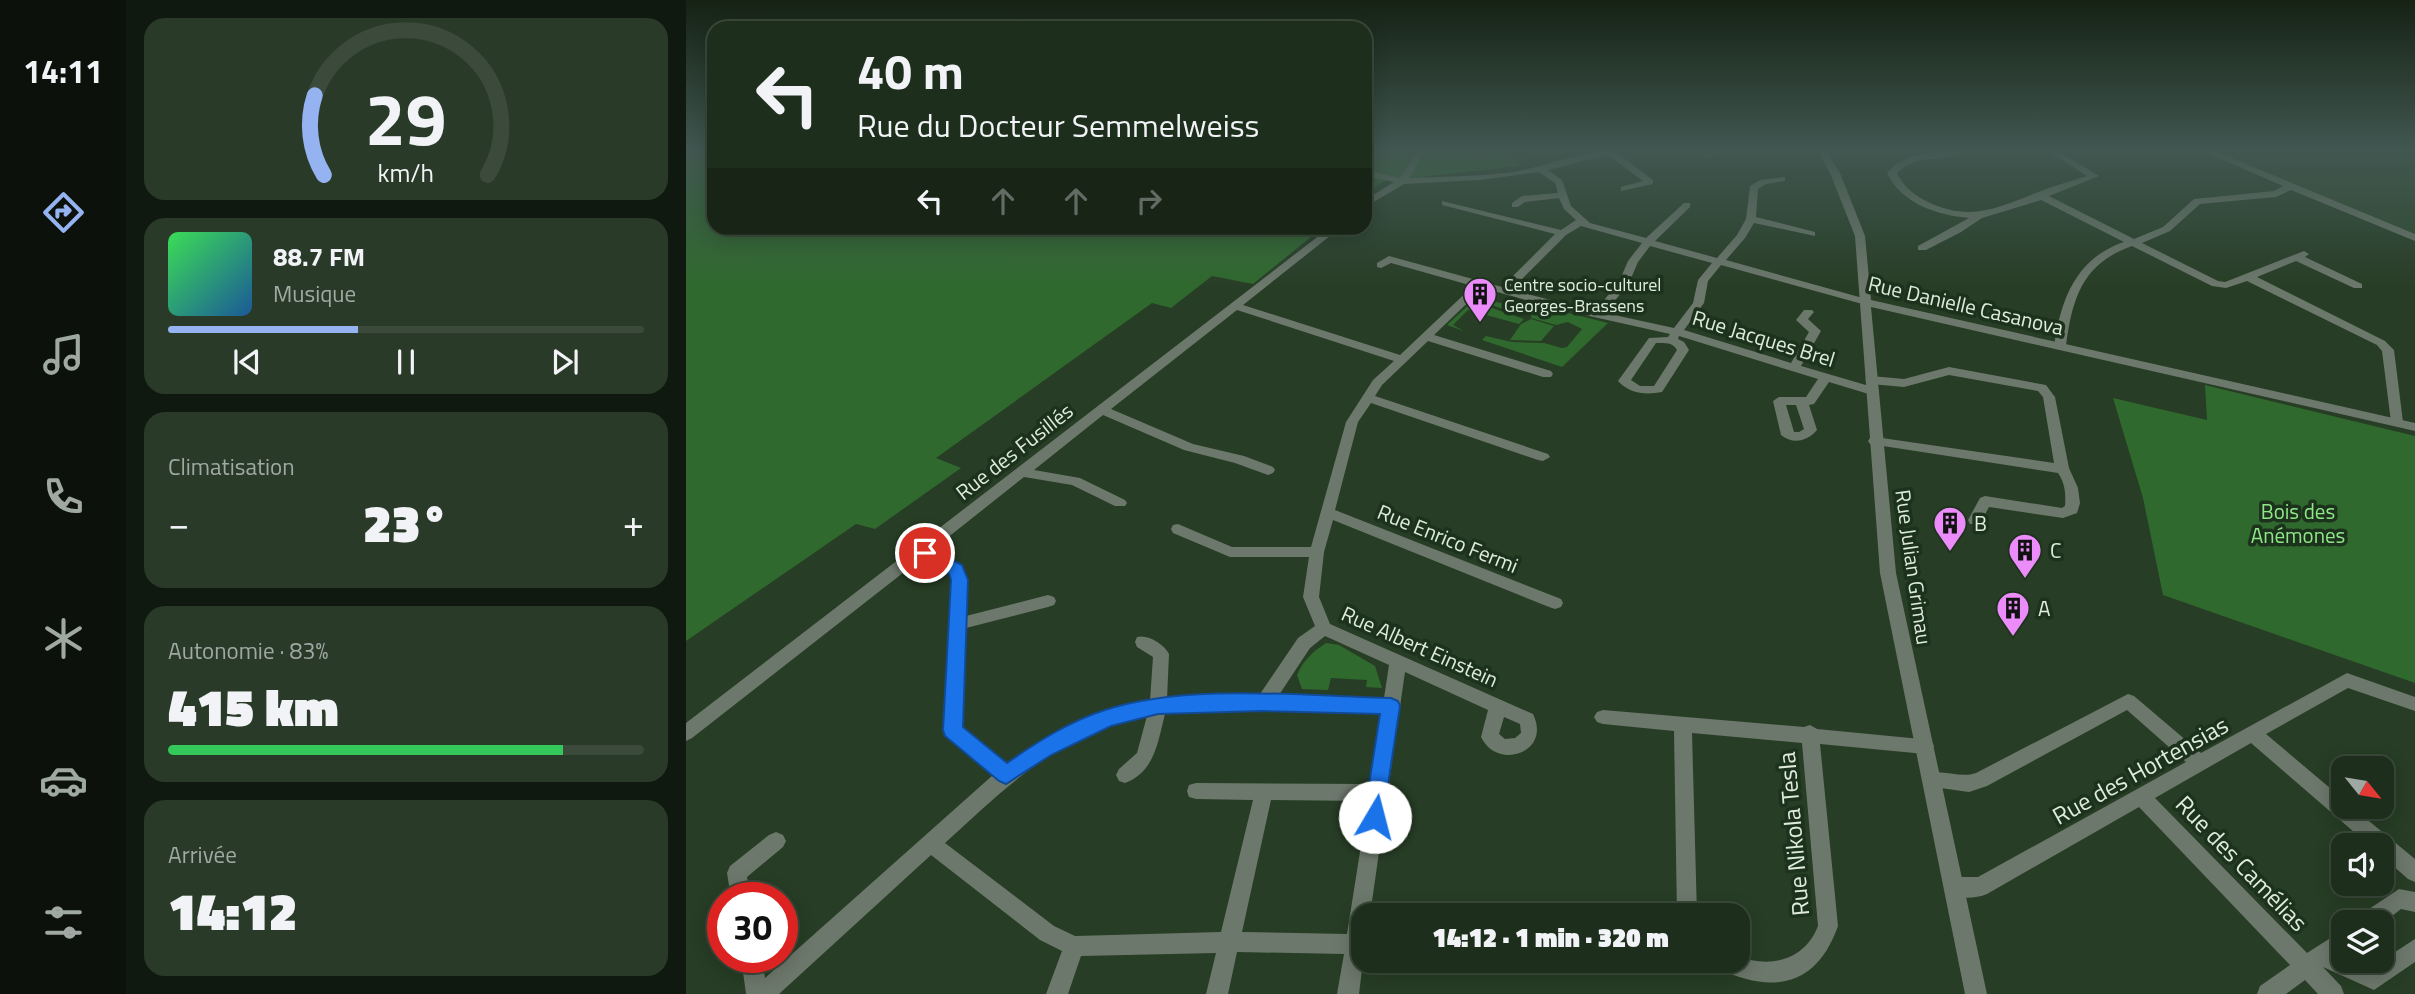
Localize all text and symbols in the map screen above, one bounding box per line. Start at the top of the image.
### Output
text: 40 m [857,33,964,108]
text: 14:11 [23,47,103,95]
icon: left [742,49,833,140]
text: 29 [365,63,447,173]
text: Rue du Docteur Semmelweiss [857,101,1259,149]
text: km/h [378,154,434,192]
icon: left [911,182,949,220]
icon: ahead [984,182,1022,220]
icon: ahead [1057,182,1095,220]
icon: right [1130,182,1168,220]
icon: directions [39,188,88,237]
text: 88.7 FM [273,237,365,276]
street label: Rue Danielle Casanova [1865,267,2067,343]
place label: Centre socio-culturel Georges-Brassens [1504,271,1662,319]
building icon: Centre socio-culturel Georges-Brassens [1461,275,1499,324]
text: Musique [273,276,356,311]
street label: Rue Jacques Brel [1689,301,1839,375]
icon: music [39,330,88,379]
icon: previous [228,343,266,381]
icon: pause [387,343,425,381]
icon: next [546,343,584,381]
street label: Rue des Fusillés [948,395,1080,507]
text: Climatisation [168,449,295,484]
icon: phone [39,472,88,521]
text: 23° [363,483,449,562]
street label: Rue Julian Grimau [1887,487,1941,647]
text: − [168,494,189,552]
text: + [623,494,644,552]
street label: Rue Enrico Fermi [1373,495,1523,581]
park label: Bois des Anémones [2251,495,2345,551]
building icon: B [1931,504,1969,553]
place label: B [1974,507,1987,539]
pin [895,523,955,583]
building icon: C [2006,531,2044,580]
icon: arrive [906,534,944,572]
place label: C [2050,534,2061,566]
building icon: A [1994,589,2032,638]
place label: A [2038,592,2051,624]
street label: Rue Albert Einstein [1336,597,1504,695]
icon: climate [39,614,88,663]
text: Autonomie · 83% [168,633,328,668]
text: 415 km [168,667,339,746]
street label: Rue des Hortensias [2045,707,2235,833]
street label: Rue Nikola Tesla [1768,751,1818,917]
icon: car [39,756,88,805]
north arrow [2331,756,2394,819]
map controls [2331,756,2394,973]
position arrow [1338,780,1412,854]
street label: Rue des Camélias [2167,787,2317,939]
button: sound [2331,833,2394,896]
text: Arrivée [168,837,237,872]
text: 14:12 [168,871,297,950]
speed limit sign: 30 [707,882,798,973]
icon: filters [39,898,88,947]
button: layers [2331,910,2394,973]
text: 14:12 · 1 min · 320 m [1432,918,1669,957]

